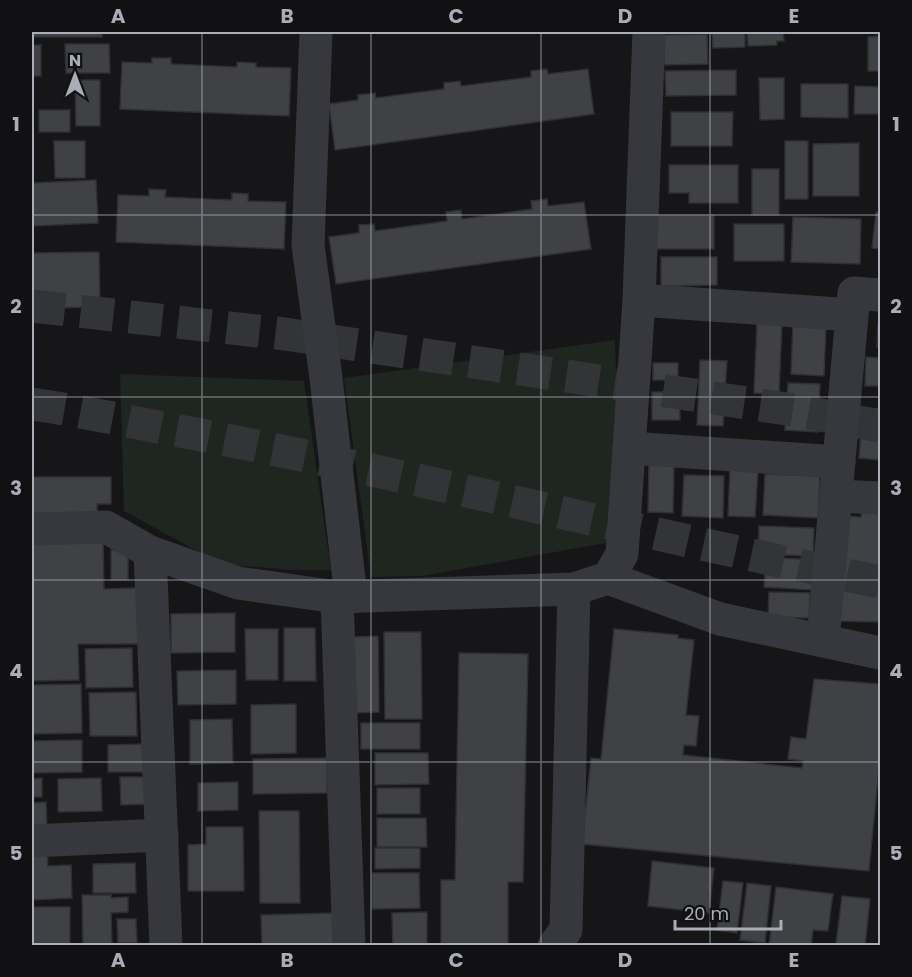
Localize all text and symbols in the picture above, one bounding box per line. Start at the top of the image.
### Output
text: A [111,2,126,30]
text: B [280,2,294,30]
text: C [448,2,464,30]
text: D [618,2,632,30]
text: E [789,2,799,30]
north arrow [45,45,105,105]
text: N [69,49,81,72]
text: 1 [12,110,20,138]
text: 1 [892,110,900,138]
text: 2 [10,292,22,320]
text: 2 [890,292,902,320]
text: 3 [10,474,22,502]
text: 3 [890,474,902,502]
text: 4 [9,657,23,685]
text: 4 [889,657,903,685]
text: 5 [10,839,23,867]
text: 5 [890,839,903,867]
scale bar [675,893,782,931]
text: 20 m [684,901,729,926]
text: A [111,946,126,974]
text: B [280,946,294,974]
text: C [448,946,464,974]
text: D [618,946,632,974]
text: E [789,946,799,974]

